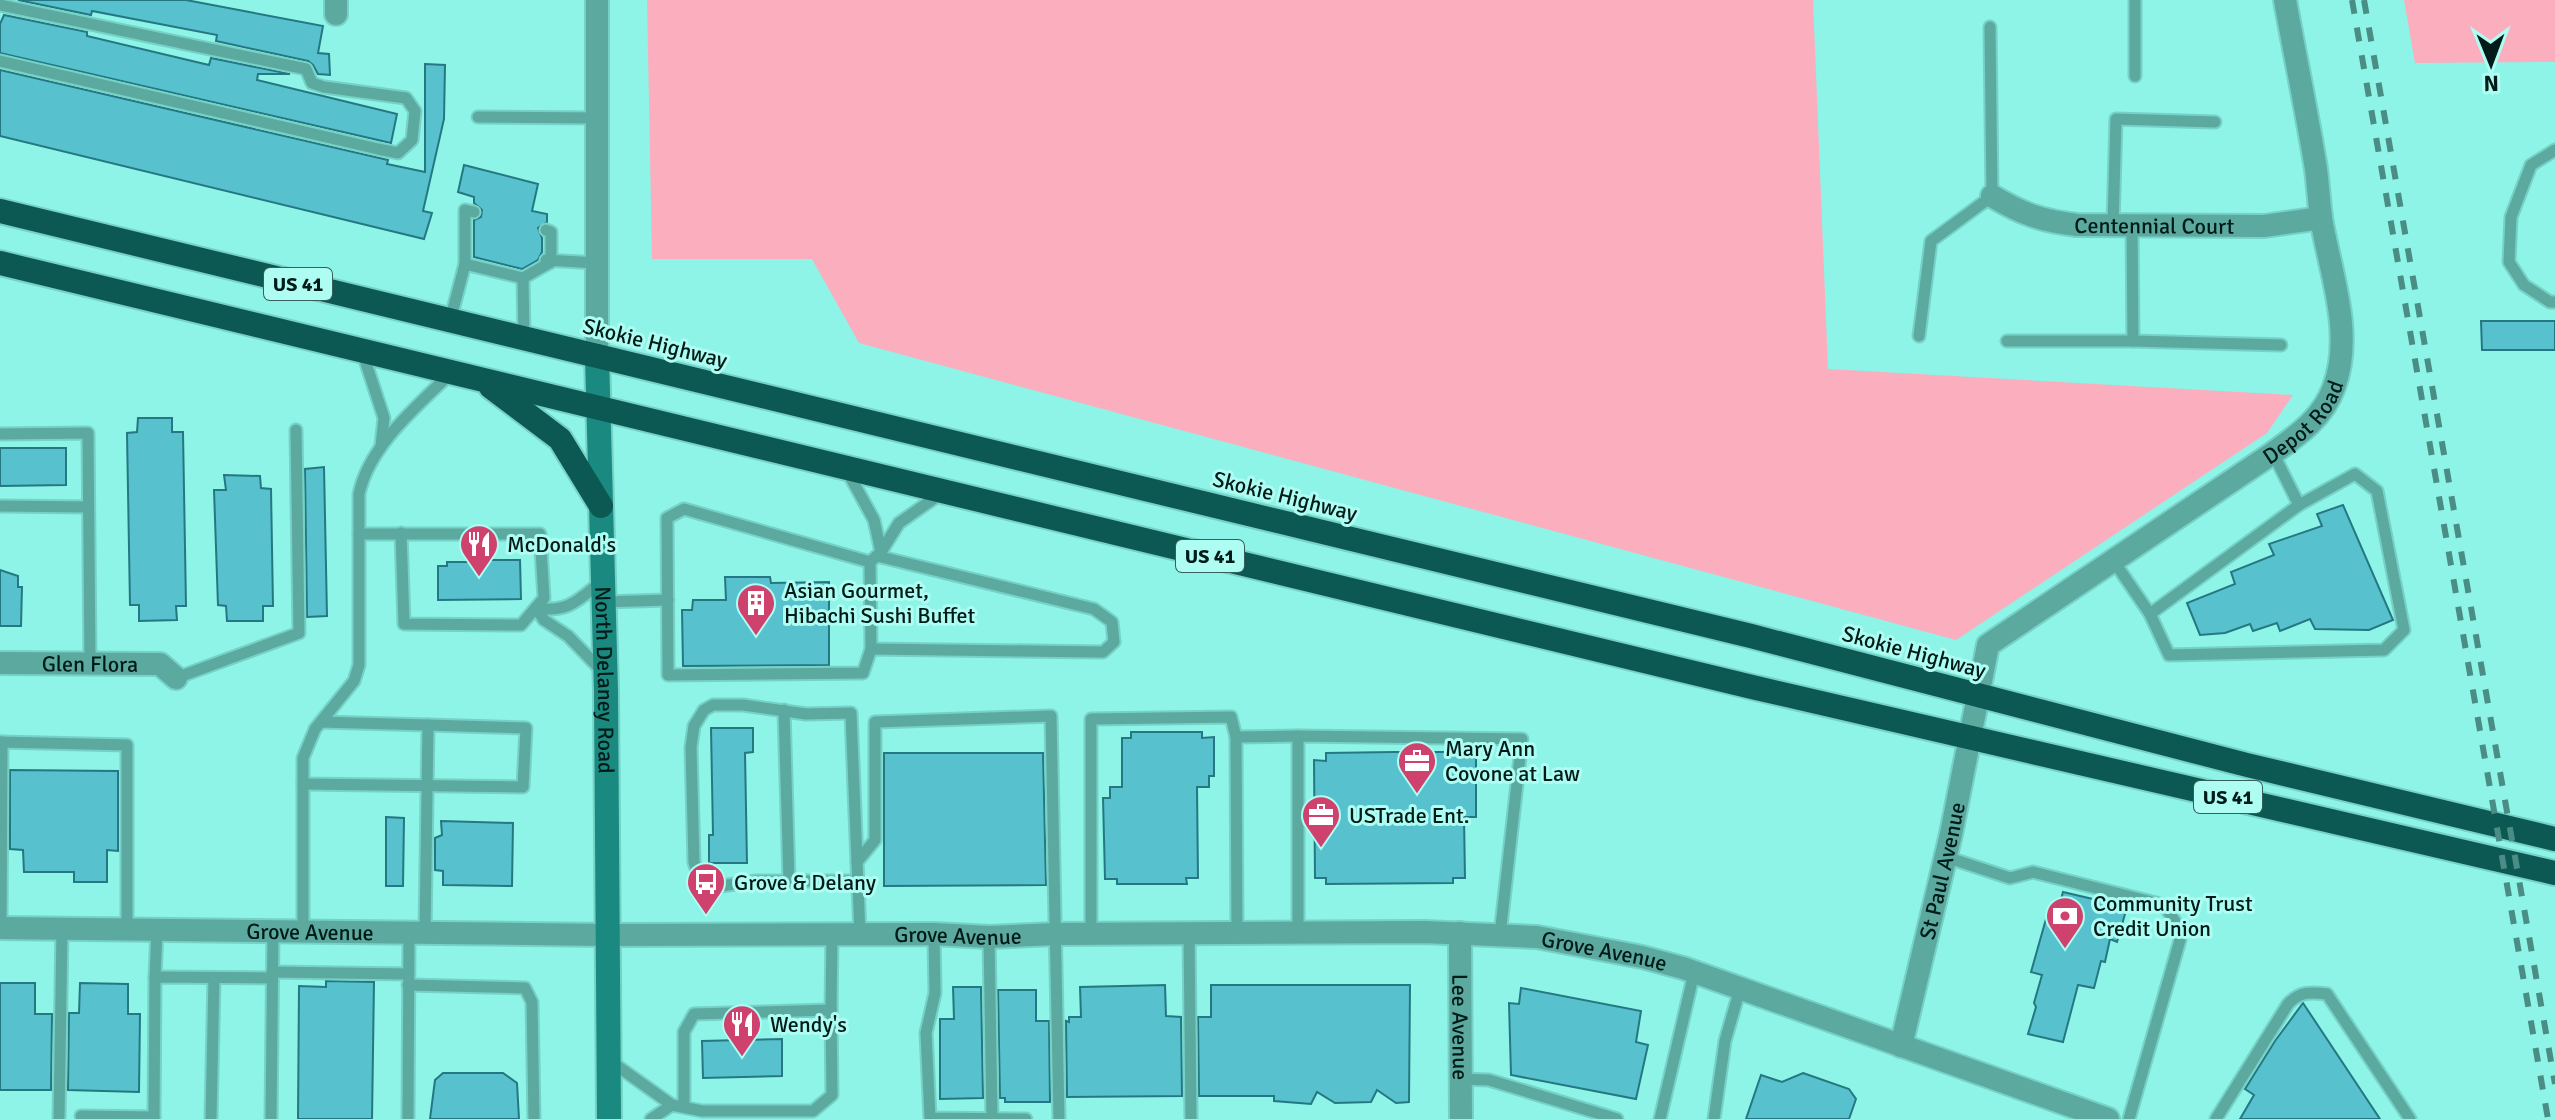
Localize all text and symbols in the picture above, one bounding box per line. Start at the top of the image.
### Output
north arrow [2451,24,2531,104]
text: N [2483,70,2499,97]
street label: Centennial Court [2074,211,2235,239]
road number: US 41 [264,268,332,300]
street label: Skokie Highway [580,312,731,374]
street label: Depot Road [2257,376,2349,470]
street label: Skokie Highway [1210,465,1361,527]
restaurant icon: McDonald's [458,523,500,578]
place label: McDonald's [507,531,616,558]
road number: US 41 [1176,540,1244,572]
place label: Asian Gourmet, Hibachi Sushi Buffet [784,577,976,629]
building icon: Asian Gourmet, Hibachi Sushi Buffet [735,582,777,637]
street label: North Delaney Road [590,586,620,774]
street label: Skokie Highway [1839,620,1990,684]
street label: Glen Flora [42,650,138,677]
place label: Mary Ann Covone at Law [1445,735,1580,787]
office icon: Mary Ann Covone at Law [1396,740,1438,795]
road number: US 41 [2194,781,2262,813]
office icon: USTrade Ent. [1300,794,1342,849]
street label: St Paul Avenue [1913,800,1970,942]
place label: USTrade Ent. [1349,802,1470,829]
bus stop icon: Grove & Delany [685,861,727,916]
place label: Grove & Delany [734,869,877,896]
place label: Community Trust Credit Union [2093,890,2253,942]
bank icon: Community Trust Credit Union [2044,895,2086,950]
street label: Grove Avenue [246,917,374,946]
street label: Grove Avenue [894,920,1022,951]
street label: Grove Avenue [1539,925,1670,977]
street label: Lee Avenue [1447,974,1474,1080]
restaurant icon: Wendy's [721,1003,763,1058]
place label: Wendy's [770,1011,847,1038]

